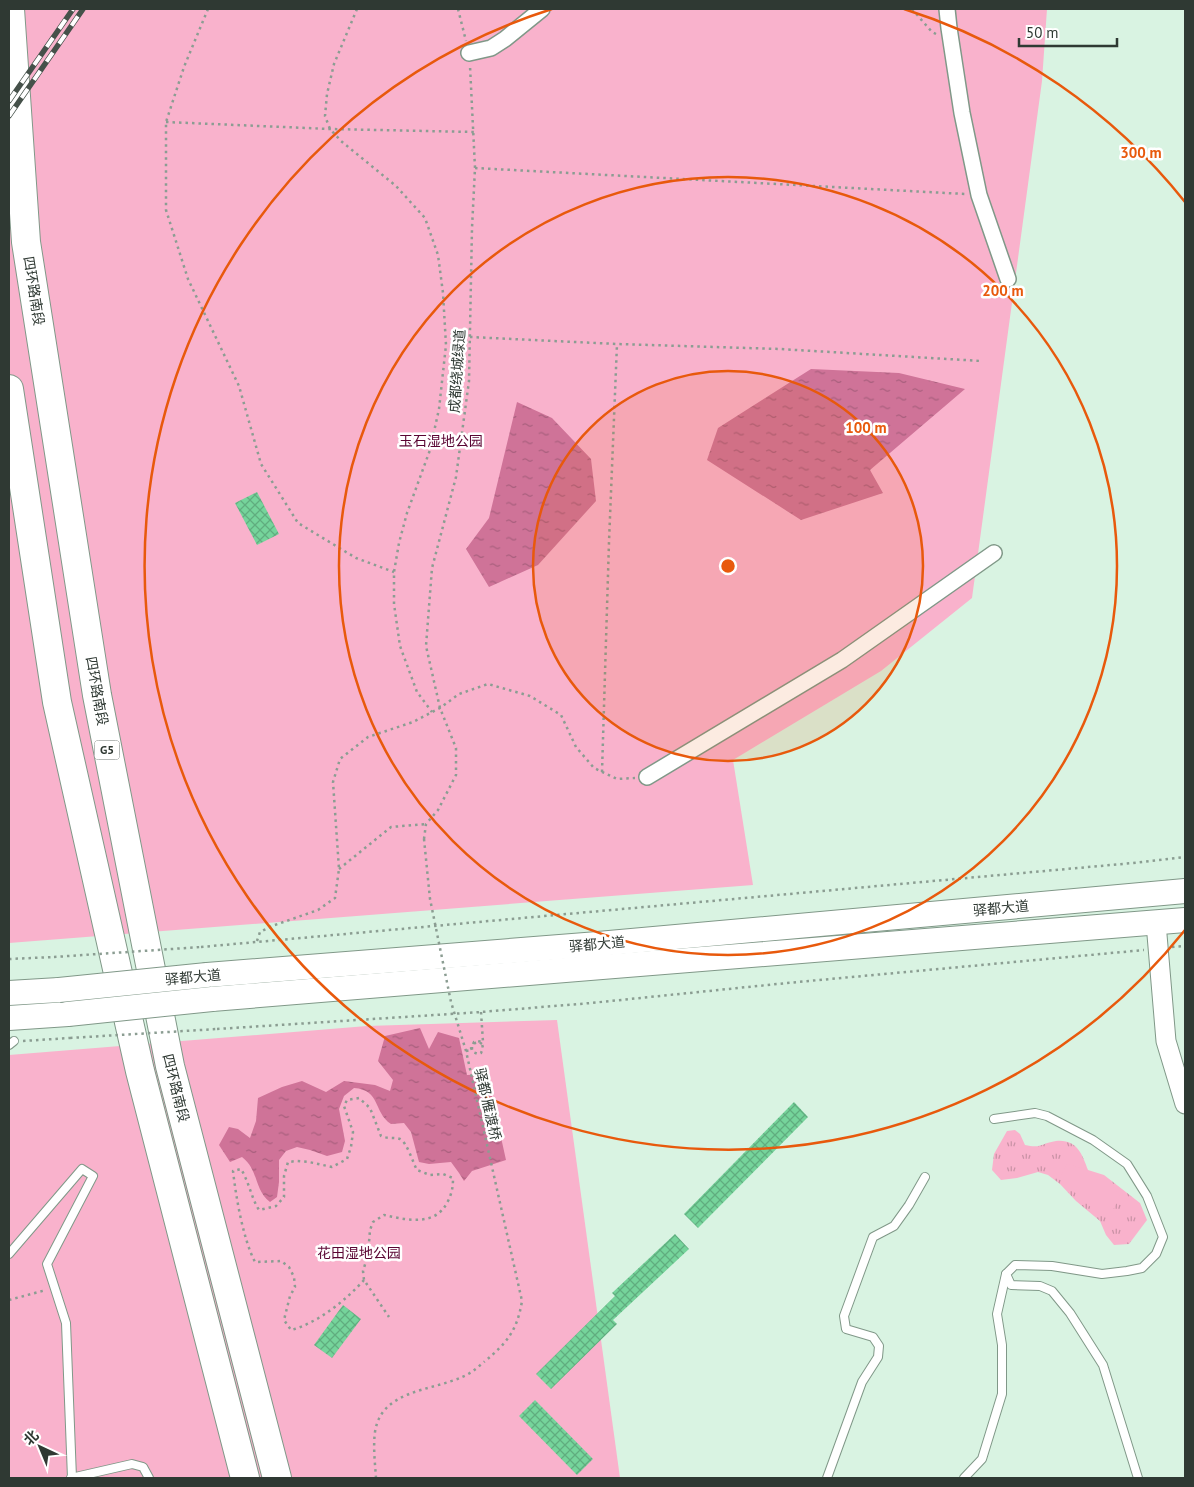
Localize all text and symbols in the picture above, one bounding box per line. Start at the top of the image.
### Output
scale bar [1019,15,1116,47]
text: 50 m [1026,23,1059,42]
text: 300 m [1120,143,1162,162]
street label: 四环路南段 [20,255,48,327]
text: 200 m [982,281,1024,300]
street label: 成都绕城绿道 [445,328,469,414]
text: 100 m [845,418,887,437]
park label: 玉石湿地公园 [399,432,483,450]
centre of rings [719,557,737,575]
street label: 四环路南段 [82,655,112,727]
road number: G5 [94,740,120,760]
street label: 驿都大道 [972,897,1030,919]
street label: 驿都大道 [568,933,626,955]
street label: 驿都大道 [164,966,222,988]
street label: 四环路南段 [159,1052,193,1124]
street label: 驿都·雁渡桥 [471,1066,505,1142]
park label: 花田湿地公园 [317,1244,401,1262]
north arrow [15,1422,65,1472]
text: 北 [20,1426,42,1449]

